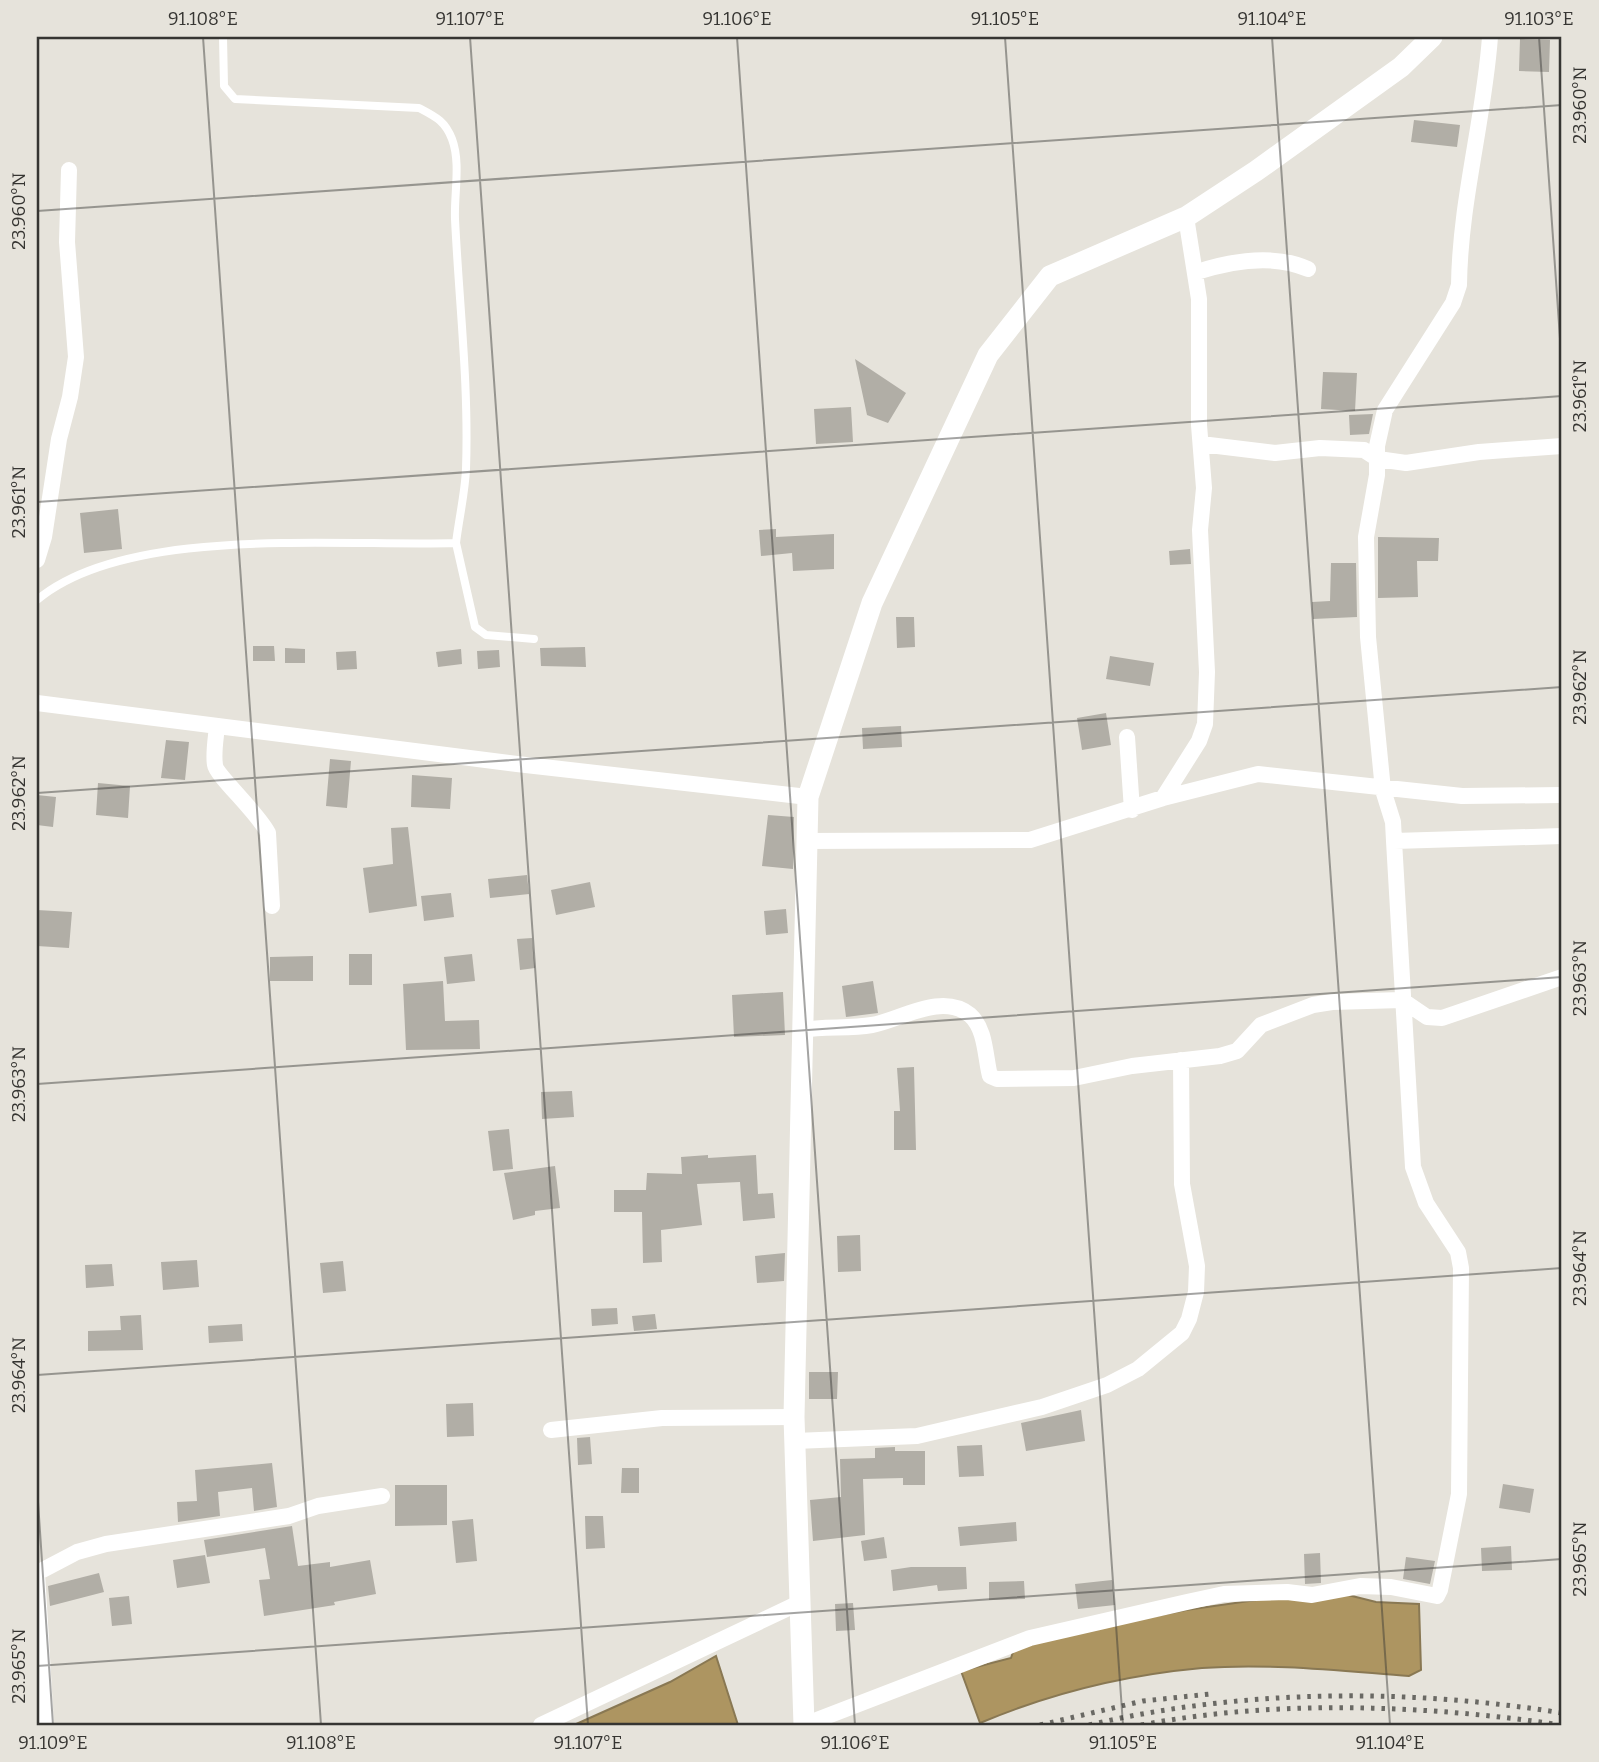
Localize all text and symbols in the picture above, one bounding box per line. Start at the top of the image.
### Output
text: 91.108°E [168,8,238,30]
text: 91.107°E [436,8,504,30]
text: 91.106°E [702,8,772,30]
text: 91.105°E [971,8,1039,30]
text: 91.104°E [1238,8,1306,30]
text: 91.103°E [1504,8,1574,30]
text: 23.960°N [1569,66,1591,144]
text: 23.960°N [8,172,30,250]
text: 23.961°N [1569,360,1591,432]
text: 23.961°N [8,466,30,538]
text: 23.962°N [1569,649,1591,725]
text: 23.962°N [8,755,30,831]
text: 23.963°N [1569,940,1591,1016]
text: 23.963°N [8,1046,30,1122]
text: 23.964°N [1569,1230,1591,1306]
text: 23.964°N [8,1337,30,1413]
text: 23.965°N [1569,1521,1591,1597]
text: 23.965°N [8,1628,30,1704]
text: 91.109°E [18,1732,88,1754]
text: 91.108°E [286,1732,356,1754]
text: 91.107°E [554,1732,622,1754]
text: 91.106°E [820,1732,890,1754]
text: 91.105°E [1089,1732,1157,1754]
text: 91.104°E [1356,1732,1424,1754]

